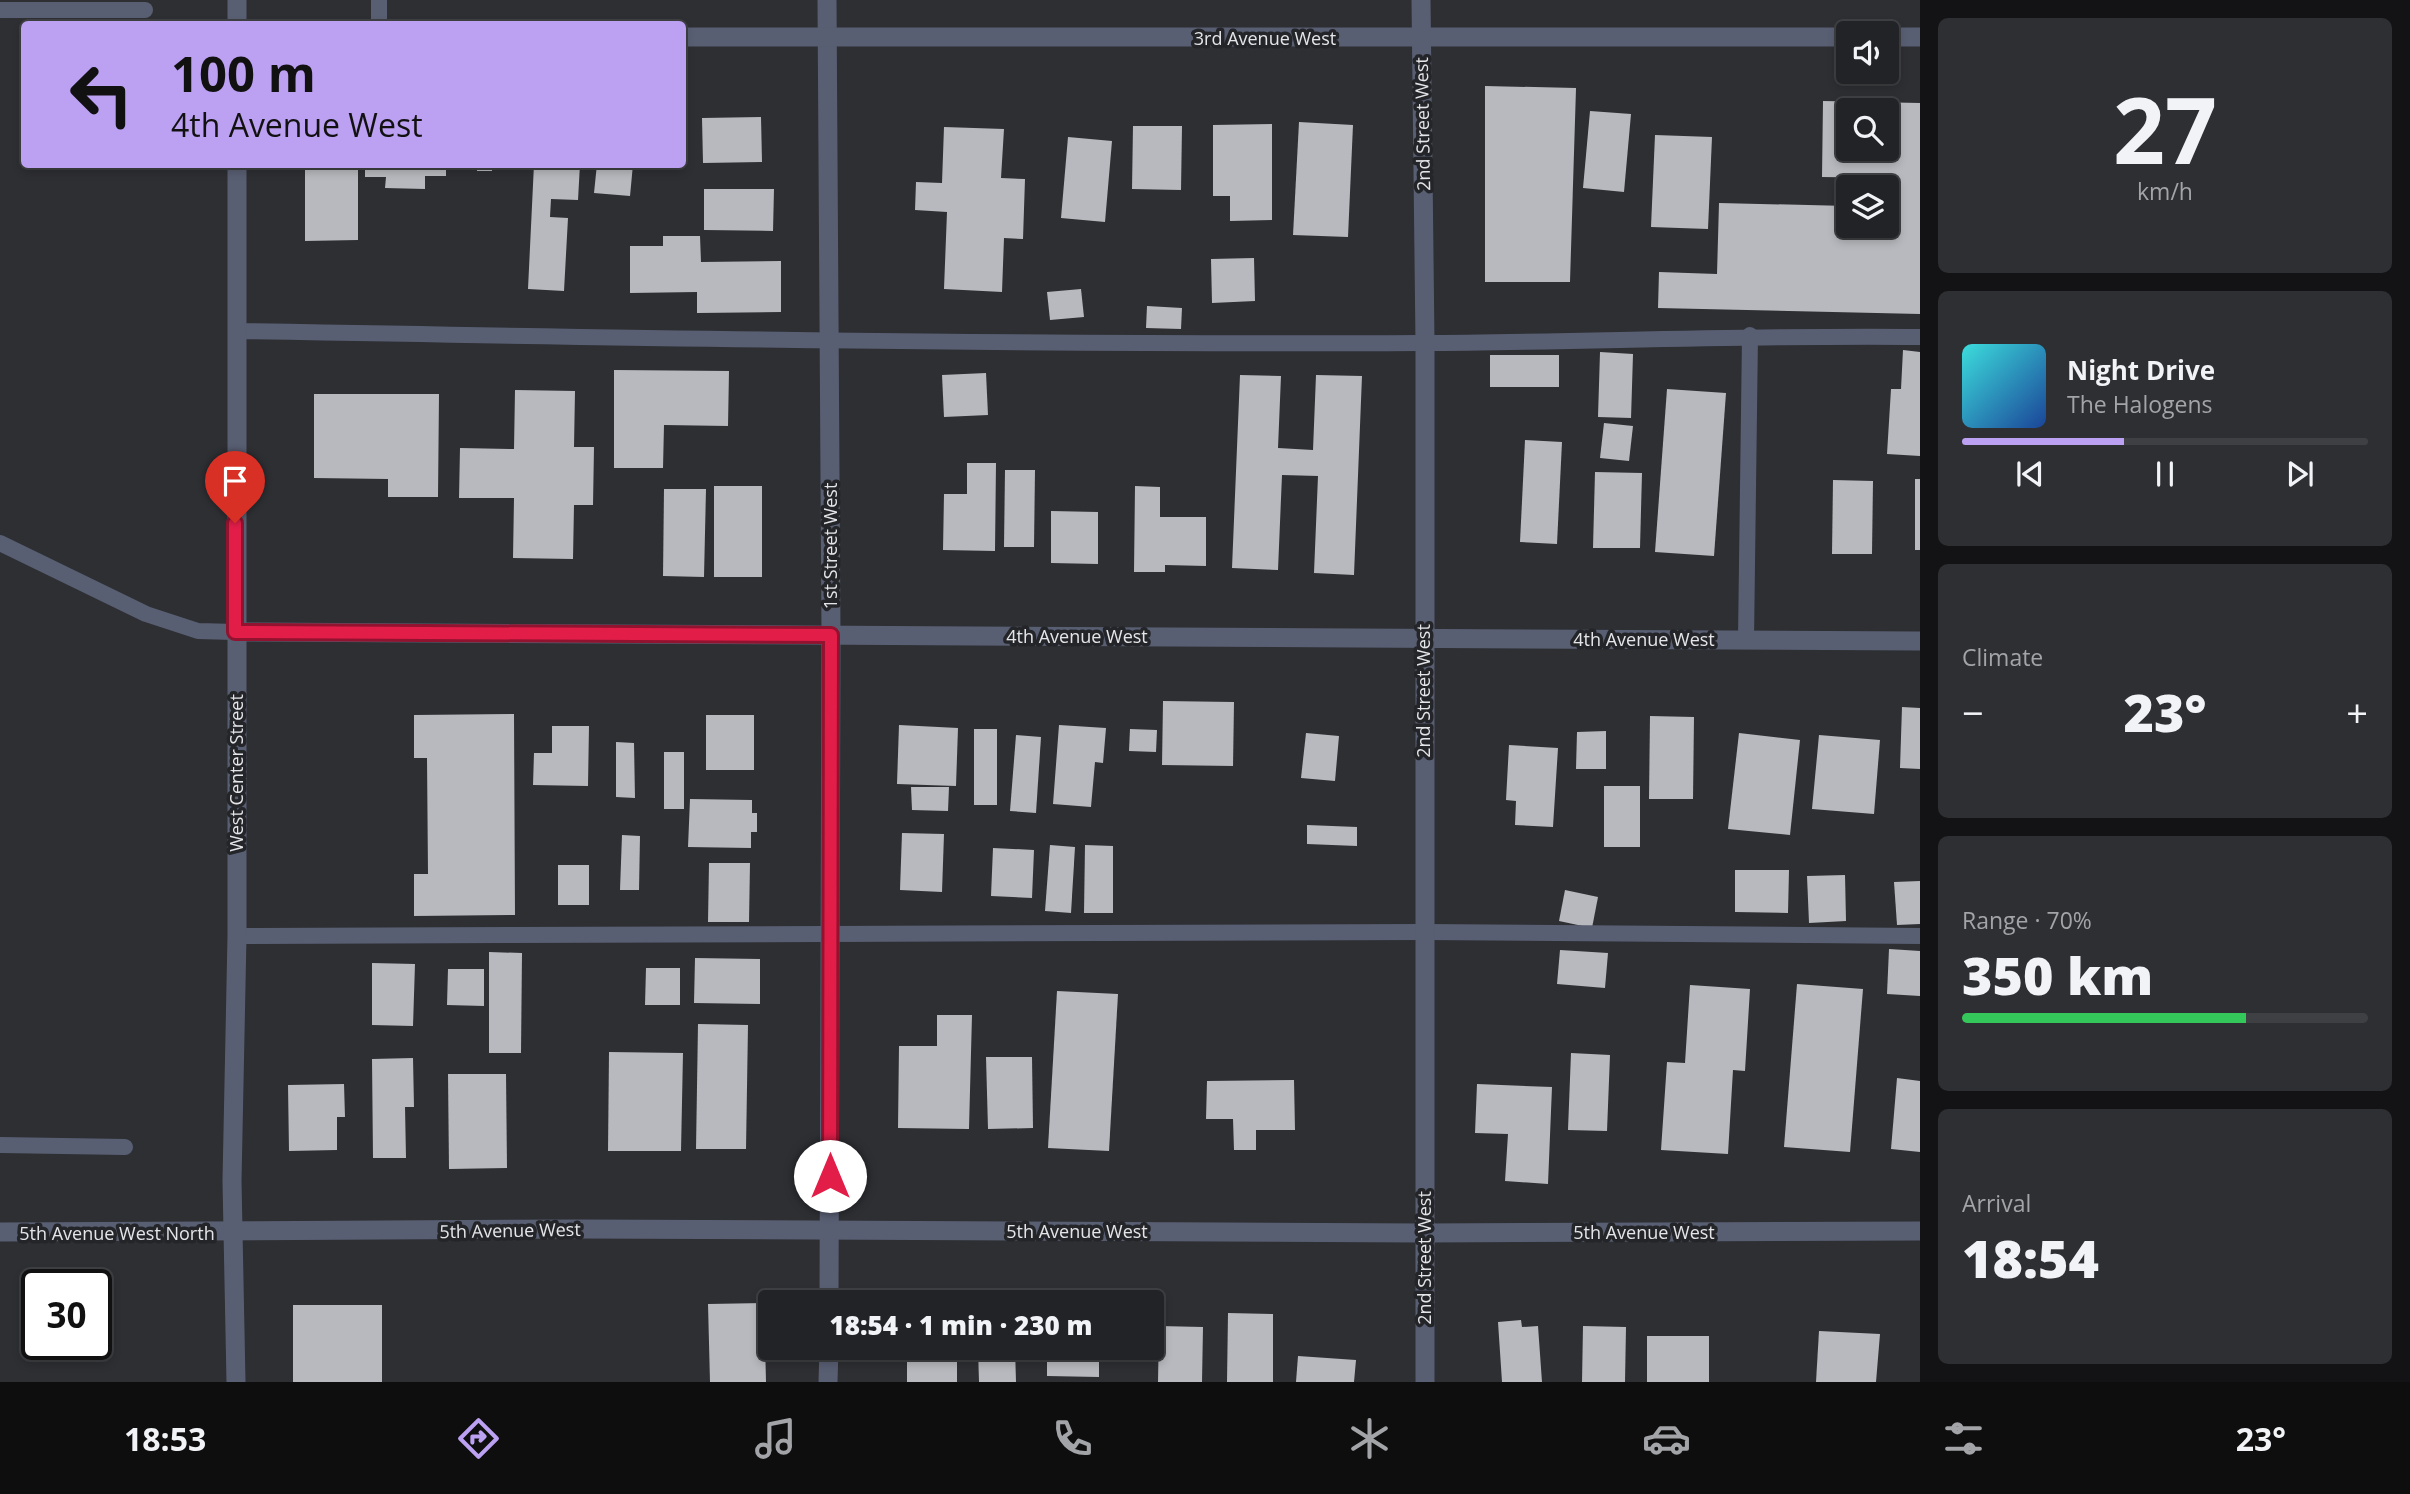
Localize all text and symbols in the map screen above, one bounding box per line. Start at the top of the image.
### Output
map controls [1836,21,1899,238]
button: sound [1836,21,1899,84]
street label: 3rd Avenue West [1194,26,1336,50]
text: 100 m [171,40,316,106]
icon: left [56,49,147,140]
street label: 2nd Street West [1409,57,1435,191]
text: 27 [2113,67,2217,191]
button: search [1836,98,1899,161]
text: 4th Avenue West [171,103,423,146]
button: layers [1836,175,1899,238]
text: km/h [2137,175,2193,207]
text: Night Drive [2067,352,2215,388]
text: The Halogens [2067,388,2213,420]
pin [205,451,265,523]
icon: previous [2011,455,2049,493]
icon: pause [2146,455,2184,493]
icon: next [2281,455,2319,493]
icon: arrive [216,462,254,500]
street label: 1st Street West [818,483,842,609]
street label: 4th Avenue West [1006,624,1148,648]
street label: 2nd Street West [1411,624,1435,758]
street label: 4th Avenue West [1573,627,1715,651]
text: Climate [1962,641,2043,673]
text: 23° [2124,676,2206,747]
text: − [1962,686,1984,738]
text: + [2346,686,2368,738]
street label: West Center Street [224,694,248,852]
text: Range · 70% [1962,904,2092,936]
text: 350 km [1962,939,2153,1010]
position arrow [793,1139,867,1213]
text: Arrival [1962,1187,2031,1219]
street label: 2nd Street West [1412,1191,1436,1325]
street label: 5th Avenue West [439,1217,581,1243]
street label: 5th Avenue West [1006,1219,1148,1243]
street label: 5th Avenue West [1573,1220,1715,1244]
street label: 5th Avenue West North [19,1221,215,1245]
text: 18:54 [1962,1222,2099,1293]
speed limit sign: 30 [21,1269,112,1360]
text: 18:54 · 1 min · 230 m [830,1307,1092,1343]
icon: directions [454,1414,503,1463]
icon: music [751,1414,800,1463]
icon: phone [1048,1414,1097,1463]
icon: climate [1345,1414,1394,1463]
icon: car [1642,1414,1691,1463]
icon: filters [1939,1414,1988,1463]
text: 18:53 [124,1417,206,1460]
text: 23° [2236,1417,2286,1460]

